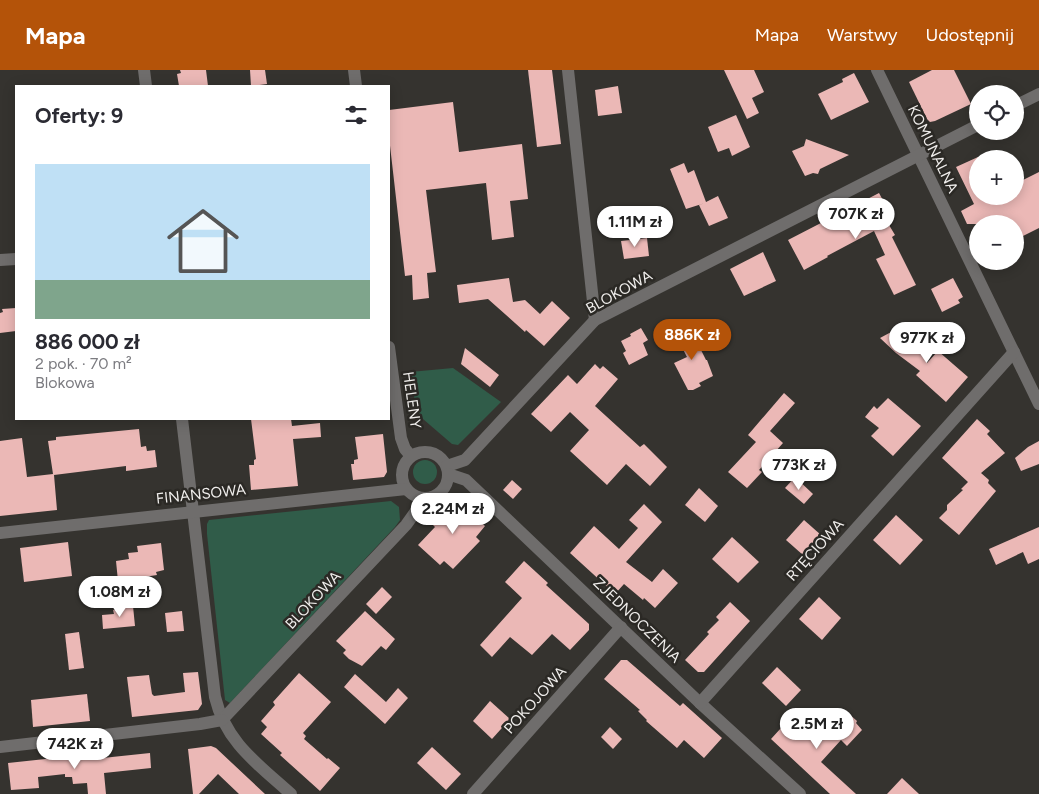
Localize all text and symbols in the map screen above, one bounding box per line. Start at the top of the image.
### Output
text: Mapa [25,21,86,50]
text: Mapa [755,24,799,46]
text: Warstwy [827,24,898,46]
text: Udostępnij [926,24,1014,46]
map controls [969,85,1024,270]
button: locate [969,85,1024,140]
icon: filters [342,101,370,129]
street label: KOMUNALNA [904,102,962,196]
text: Oferty: 9 [35,103,123,128]
button: + [969,150,1024,205]
icon: home [158,196,248,286]
pin: 707K zł [810,198,902,240]
text: 707K zł [829,204,883,223]
pin: 1.11M zł [583,206,687,248]
text: 1.11M zł [608,212,662,231]
button: − [969,215,1024,270]
street label: BLOKOWA [583,266,655,318]
pin: 886K zł [646,318,738,361]
pin: 977K zł [881,322,973,364]
text: 886K zł [664,325,720,344]
text: 977K zł [900,328,954,347]
text: 886 000 zł [35,329,140,354]
text: 2 pok. · 70 m² [35,354,132,373]
street label: HELENY [399,370,425,430]
text: Blokowa [35,373,95,392]
pin: 773K zł [753,448,845,491]
text: 773K zł [772,455,826,474]
street label: FINANSOWA [155,480,247,508]
pin: 2.24M zł [401,492,505,535]
text: 2.24M zł [422,499,484,518]
street label: RTĘCIOWA [783,515,847,585]
street label: BLOKOWA [282,567,344,633]
street label: ZJEDNOCZENIA [589,574,685,666]
pin: 1.08M zł [68,576,172,618]
text: 1.08M zł [90,582,150,601]
street label: POKOJOWA [500,663,570,737]
pin: 2.5M zł [771,708,863,750]
text: 2.5M zł [791,714,843,733]
pin: 742K zł [29,728,121,770]
text: 742K zł [48,734,102,753]

